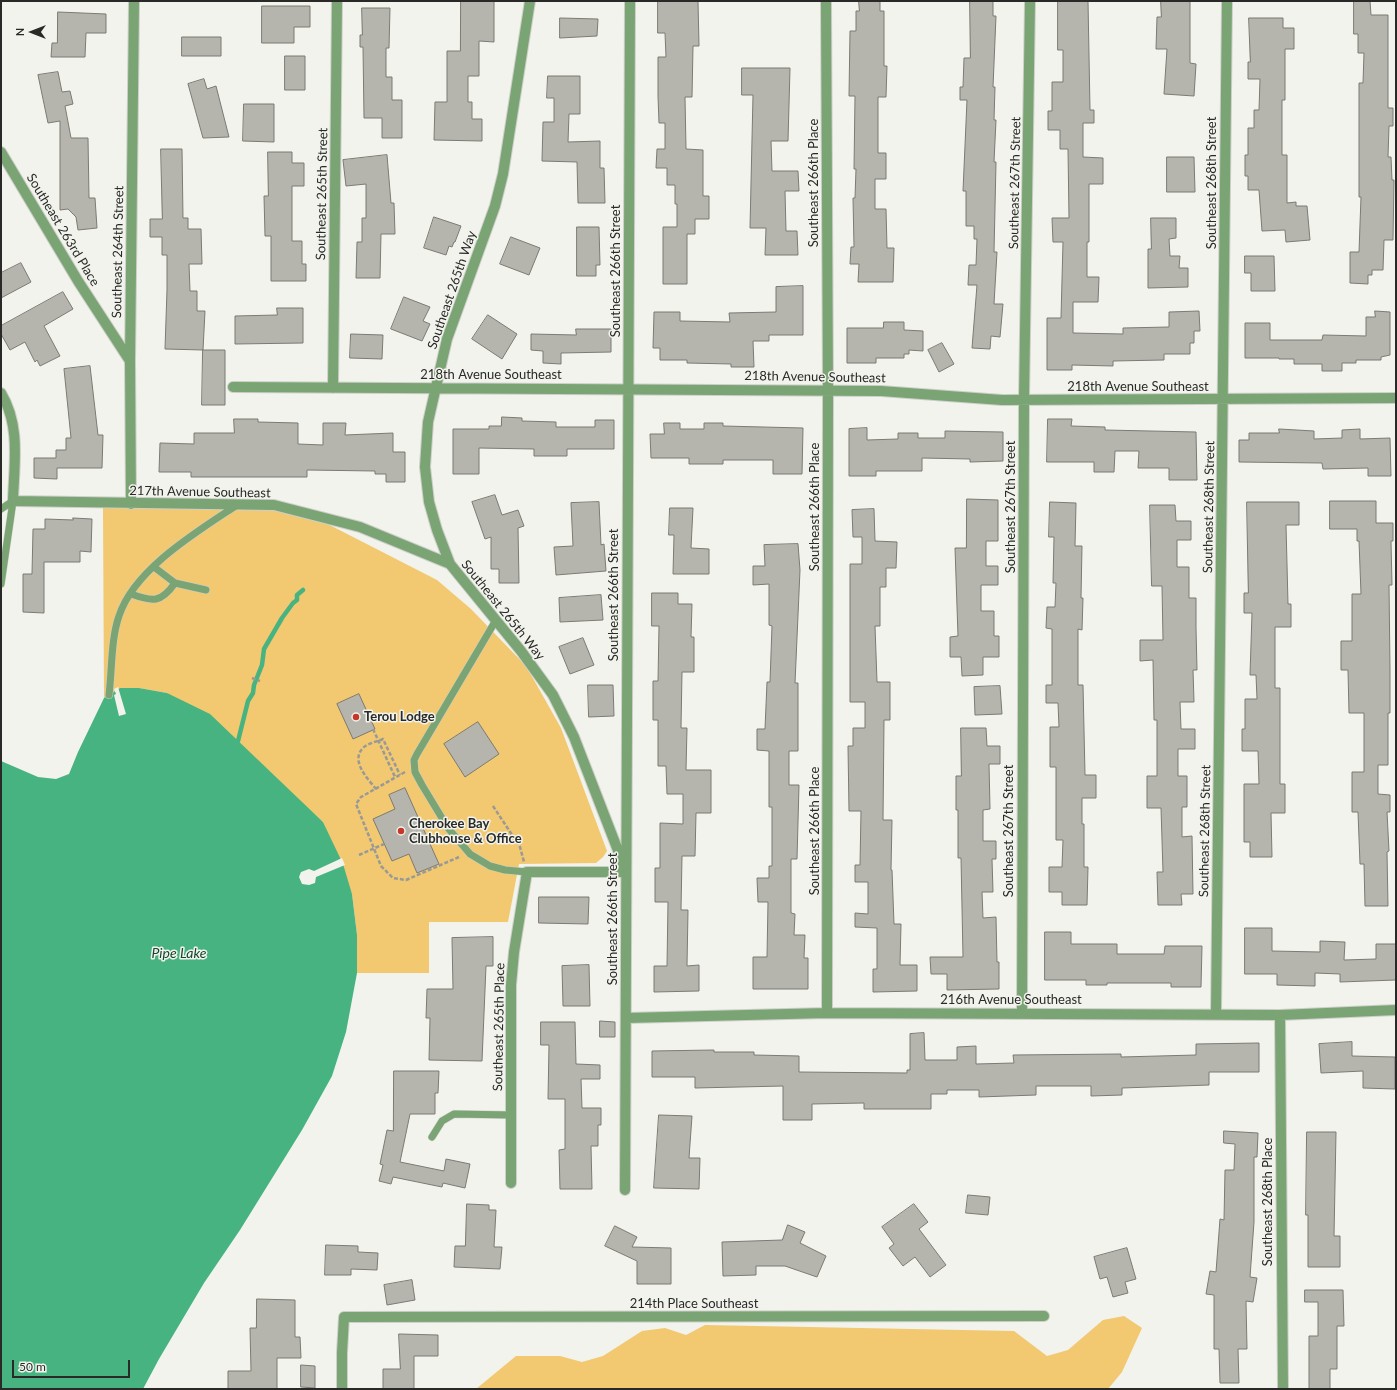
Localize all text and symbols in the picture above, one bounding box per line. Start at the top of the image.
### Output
north arrow [12,12,52,52]
text: N [13,28,26,36]
street label: Southeast 267th Street [1006,117,1024,249]
street label: Southeast 268th Street [1204,117,1220,249]
street label: Southeast 266th Place [806,119,822,247]
street label: Southeast 265th Street [313,128,331,260]
street label: Southeast 263rd Place [23,171,103,289]
street label: Southeast 264th Street [109,186,127,318]
street label: Southeast 266th Street [608,205,624,337]
street label: Southeast 265th Way [424,229,480,351]
street label: 218th Avenue Southeast [420,367,562,383]
street label: 218th Avenue Southeast [744,368,886,386]
street label: 218th Avenue Southeast [1067,379,1209,395]
street label: Southeast 267th Street [1003,441,1019,573]
street label: Southeast 268th Street [1200,441,1218,573]
street label: Southeast 266th Place [807,443,823,571]
street label: 217th Avenue Southeast [129,483,271,501]
street label: Southeast 266th Street [606,529,622,661]
street label: Southeast 265th Way [458,557,548,663]
place label: Terou Lodge [364,709,435,725]
marker: Terou Lodge [351,712,361,722]
street label: Southeast 267th Street [1001,765,1017,897]
street label: Southeast 268th Street [1196,765,1214,897]
street label: Southeast 266th Place [807,767,823,895]
place label: Cherokee Bay Clubhouse & Office [409,816,522,847]
marker: Cherokee Bay Clubhouse & Office [396,826,406,836]
street label: Southeast 266th Street [605,853,621,985]
water label: Pipe Lake [152,945,206,961]
street label: Southeast 265th Place [490,963,508,1091]
street label: 216th Avenue Southeast [940,992,1082,1008]
street label: Southeast 268th Place [1260,1138,1276,1266]
street label: 214th Place Southeast [630,1296,758,1312]
scale bar [14,1352,132,1378]
text: 50 m [19,1359,46,1374]

